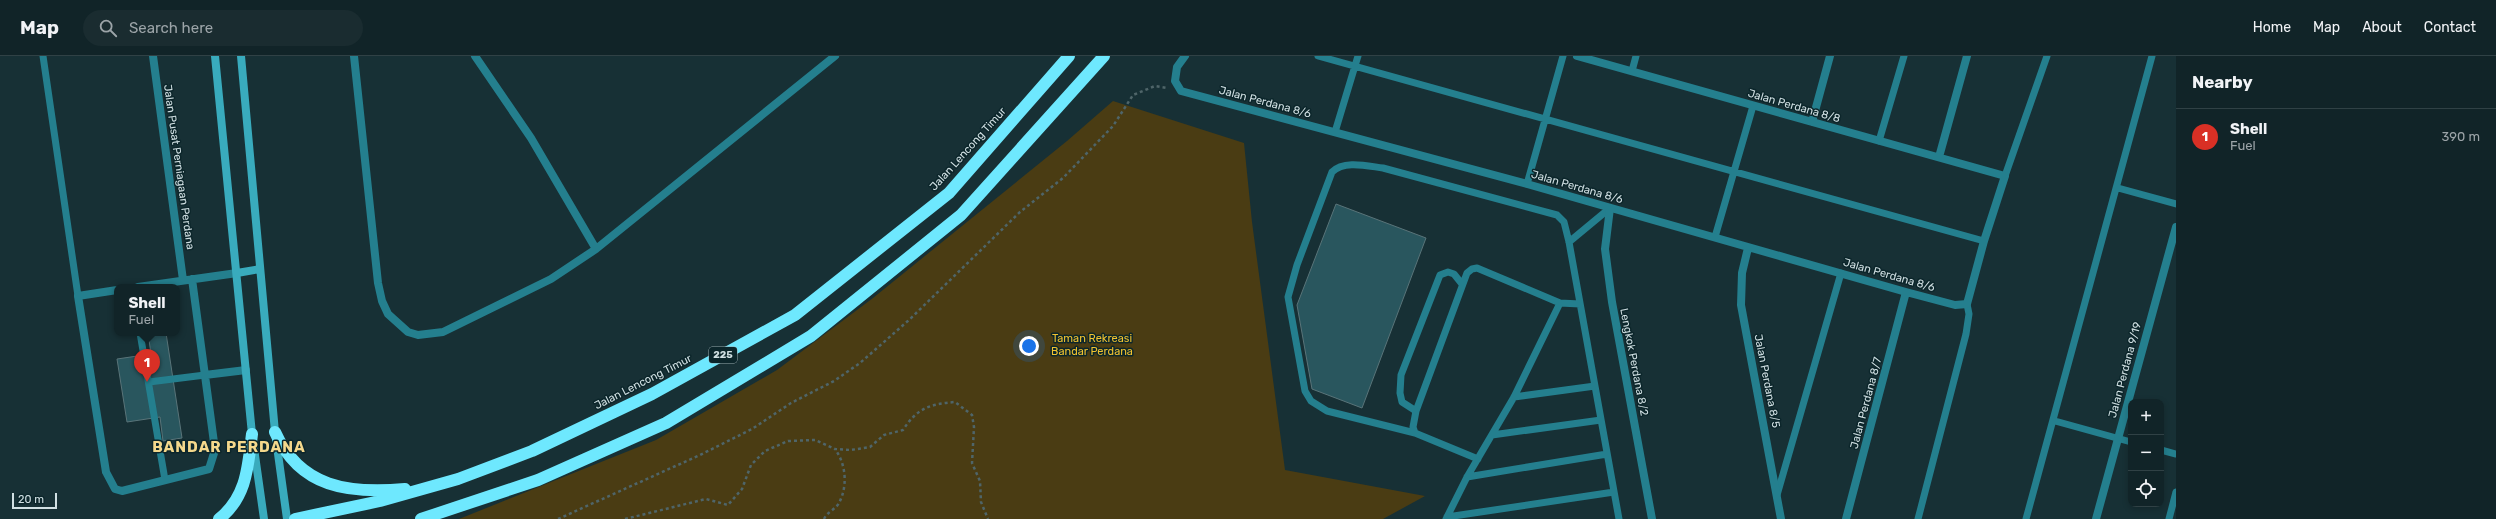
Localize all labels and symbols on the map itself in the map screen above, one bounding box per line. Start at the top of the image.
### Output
street label: Jalan Perdana 8/6 [1218,83,1313,121]
street label: Jalan Pusat Perniagaan Perdana [161,84,197,250]
street label: Jalan Perdana 8/8 [1746,87,1842,125]
street label: Jalan Lencong Timur [927,104,1009,193]
street label: Jalan Perdana 8/6 [1530,168,1625,206]
street label: Jalan Perdana 8/6 [1842,256,1937,294]
street label: Lengkok Perdana 8/2 [1617,307,1651,417]
street label: Jalan Perdana 9/19 [2106,321,2144,419]
park label: Taman Rekreasi Bandar Perdana [1051,332,1133,358]
street label: Jalan Perdana 8/5 [1752,333,1783,429]
your location [1019,336,1039,356]
road number: 225 [709,347,737,363]
pin: 1 [134,349,160,382]
street label: Jalan Lencong Timur [592,351,695,412]
street label: Jalan Perdana 8/7 [1848,355,1885,450]
district label: BANDAR PERDANA [152,438,306,456]
scale bar [12,491,57,510]

